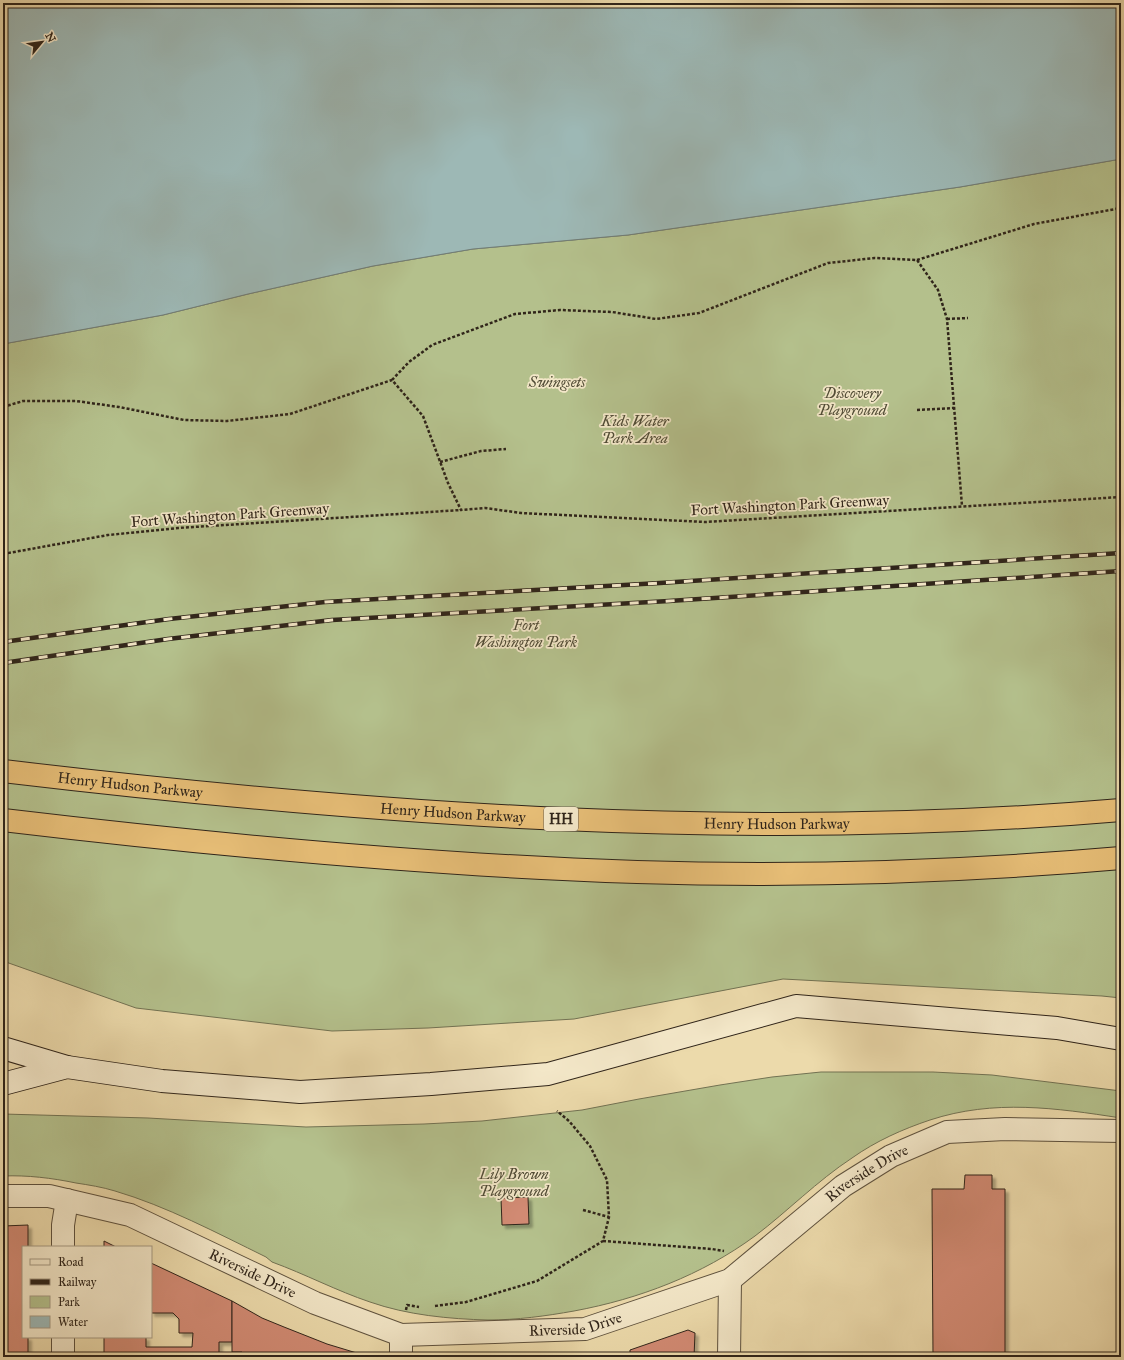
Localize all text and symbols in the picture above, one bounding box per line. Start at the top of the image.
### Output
north arrow [22,22,62,62]
text: N [42,30,59,45]
park label: Swingsets [528,373,586,391]
park label: Discovery Playground [817,384,888,419]
park label: Kids Water Park Area [600,412,669,447]
street label: Fort Washington Park Greenway [690,491,891,519]
street label: Fort Washington Park Greenway [130,499,331,531]
park label: Fort Washington Park [475,616,577,651]
street label: Henry Hudson Parkway [57,768,205,802]
street label: Henry Hudson Parkway [379,799,527,826]
road number: HH [544,807,578,831]
street label: Henry Hudson Parkway [704,814,851,833]
street label: Riverside Drive [822,1141,911,1206]
park label: Lily Brown Playground [478,1165,550,1200]
street label: Riverside Drive [206,1245,299,1302]
legend [22,1246,152,1338]
text: Road [58,1255,84,1269]
text: Railway [58,1275,97,1289]
text: Park [58,1295,80,1309]
street label: Riverside Drive [528,1308,624,1340]
text: Water [58,1315,88,1329]

